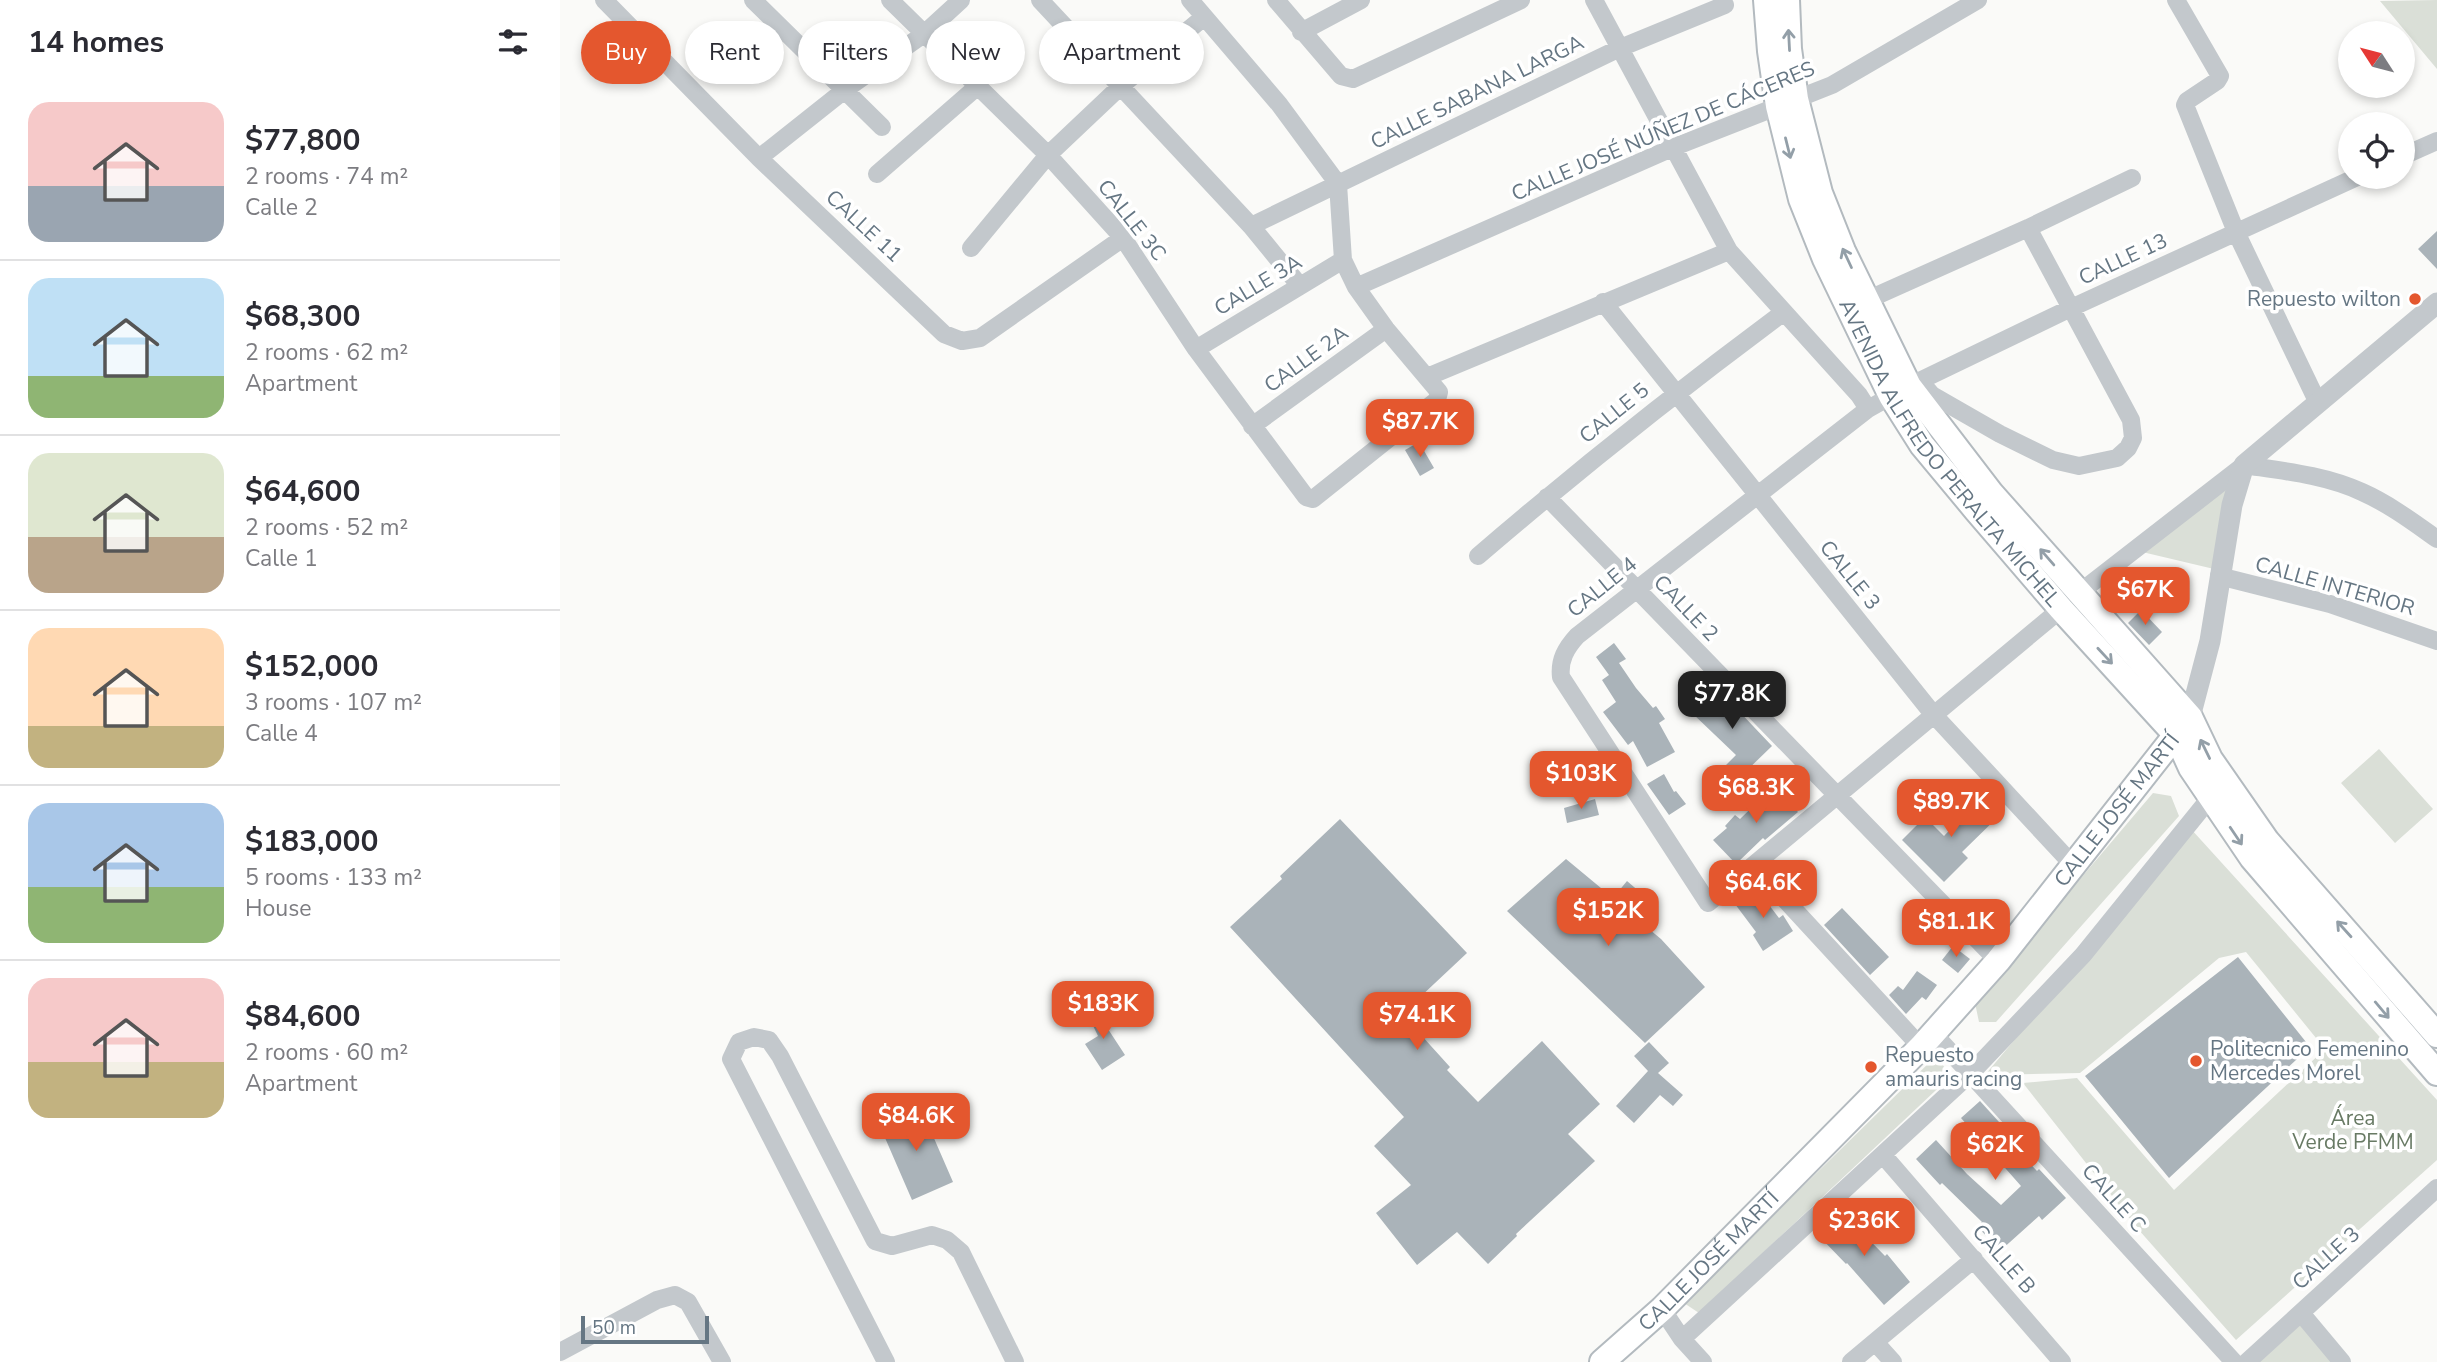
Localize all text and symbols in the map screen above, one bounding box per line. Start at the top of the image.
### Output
chip: Buy [581,21,671,84]
chip: Rent [685,21,784,84]
chip: Filters [798,21,912,84]
chip: New [926,21,1025,84]
chip: Apartment [1039,21,1204,84]
north arrow [2338,21,2415,98]
map controls [2338,21,2415,189]
text: 14 homes [28,22,164,63]
icon: filters [494,23,532,61]
street label: CALLE SABANA LARGA [1366,28,1588,156]
one-way arrow [1782,29,1795,51]
street label: CALLE JOSÉ NÚÑEZ DE CÁCERES [1507,54,1819,208]
button: locate [2338,112,2415,189]
text: $77,800 [245,120,360,161]
icon: home [84,130,168,214]
one-way arrow [1782,136,1795,159]
text: 2 rooms · 74 m² [245,161,408,192]
street label: CALLE 3C [1091,173,1173,267]
street label: CALLE 11 [820,183,908,269]
text: Calle 2 [245,192,318,223]
street label: CALLE 13 [2074,226,2172,292]
street label: CALLE 3A [1209,248,1307,322]
one-way arrow [1840,248,1853,269]
place label: Repuesto wilton [2247,285,2401,313]
marker: Repuesto wilton [2407,291,2423,307]
street label: AVENIDA ALFREDO PERALTA MICHEL [1832,294,2067,613]
text: $68,300 [245,296,360,337]
icon: home [84,306,168,390]
street label: CALLE 2A [1258,319,1354,399]
text: 2 rooms · 62 m² [245,337,408,368]
text: Apartment [245,368,357,399]
street label: CALLE 5 [1573,376,1655,450]
pin: $87.7K [1363,400,1477,459]
text: $87.7K [1382,406,1458,437]
text: $64,600 [245,471,360,512]
icon: home [84,481,168,565]
text: 2 rooms · 52 m² [245,512,408,543]
street label: CALLE 3 [1813,534,1887,616]
text: Calle 1 [245,543,318,574]
one-way arrow [2039,548,2055,566]
street label: CALLE 4 [1561,550,1643,624]
street label: CALLE INTERIOR [2252,550,2418,622]
pin: $67K [2104,568,2186,627]
street label: CALLE 2 [1647,569,1725,647]
text: $67K [2117,574,2173,605]
text: $152,000 [245,646,378,687]
one-way arrow [2097,647,2114,664]
icon: home [84,656,168,740]
pin: $77.8K [1675,672,1789,731]
text: $77.8K [1694,678,1770,709]
text: 3 rooms · 107 m² [245,687,422,718]
text: Calle 4 [245,718,318,749]
street label: CALLE JOSÉ MARTÍ [2048,726,2187,893]
one-way arrow [2198,739,2212,760]
pin: $103K [1532,752,1630,811]
text: $103K [1546,758,1616,789]
pin: $68.3K [1699,766,1813,825]
text: $68.3K [1718,772,1794,803]
pin: $89.7K [1894,780,2008,839]
text: $89.7K [1913,786,1989,817]
text: $183,000 [245,821,378,862]
one-way arrow [2229,825,2243,845]
icon: home [84,831,168,915]
pin: $64.6K [1706,860,1820,920]
text: 5 rooms · 133 m² [245,862,422,893]
text: $64.6K [1725,867,1801,898]
pin: $152K [1559,888,1657,948]
text: House [245,893,312,924]
text: $152K [1573,895,1643,926]
pin: $81.1K [1899,900,2013,959]
text: $81.1K [1918,906,1994,937]
one-way arrow [2335,921,2352,938]
pin: $183K [1054,982,1152,1041]
text: $183K [1068,988,1138,1019]
pin: $74.1K [1360,992,1474,1052]
text: $84,600 [245,996,360,1037]
text: $74.1K [1379,999,1455,1030]
one-way arrow [2374,1000,2390,1018]
icon: home [84,1006,168,1090]
place label: Politecnico Femenino Mercedes Morel [2210,1035,2409,1087]
text: 2 rooms · 60 m² [245,1037,408,1068]
place label: Repuesto amauris racing [1885,1041,2022,1093]
marker: Politecnico Femenino Mercedes Morel [2188,1053,2204,1069]
marker: Repuesto amauris racing [1863,1059,1879,1075]
text: Apartment [245,1068,357,1099]
pin: $84.6K [859,1094,973,1153]
text: $84.6K [878,1100,954,1131]
park label: Área Verde PFMM [2291,1104,2414,1156]
pin: $62K [1954,1122,2036,1182]
text: $62K [1967,1129,2023,1160]
street label: CALLE C [2076,1158,2152,1238]
street label: CALLE JOSÉ MARTÍ [1632,1184,1786,1337]
pin: $236K [1815,1198,1913,1258]
text: $236K [1829,1205,1899,1236]
street label: CALLE B [1966,1218,2042,1300]
street label: CALLE 3 [2286,1220,2366,1296]
scale bar [581,1313,709,1345]
text: 50 m [592,1315,636,1341]

